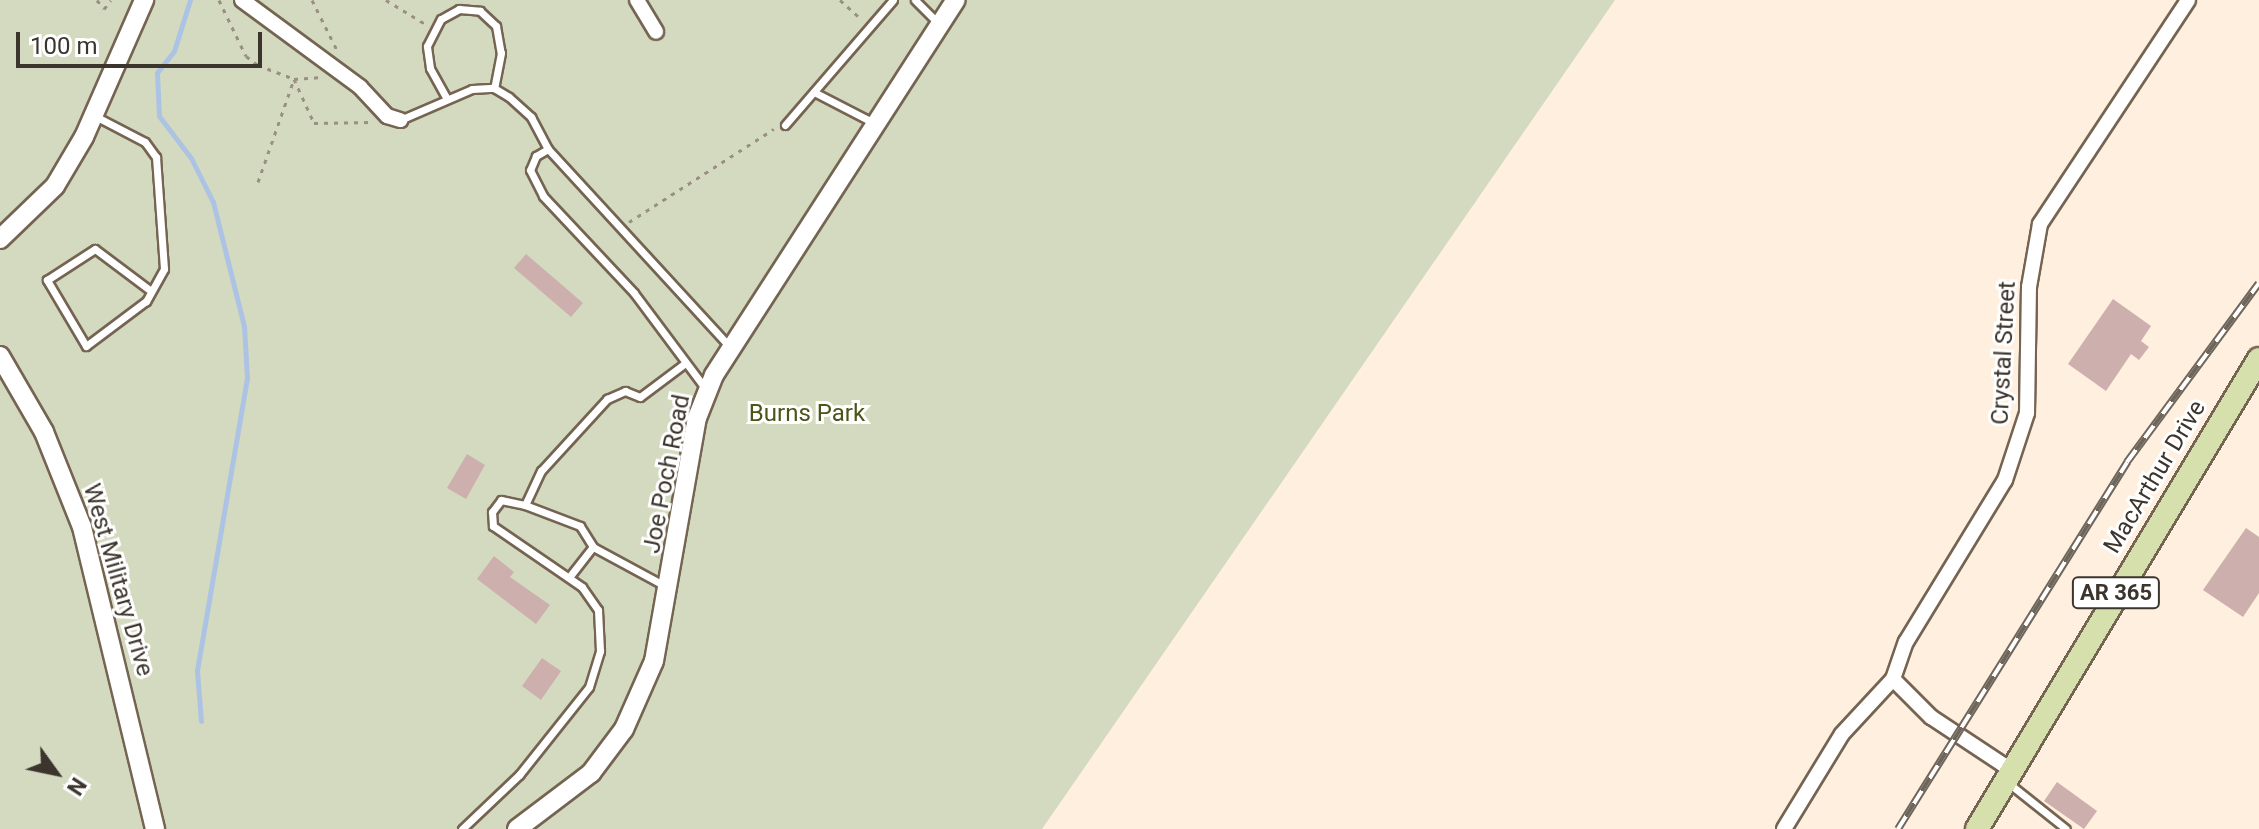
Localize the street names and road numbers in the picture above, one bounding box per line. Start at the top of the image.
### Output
street label: Crystal Street [1986,280,2022,426]
street label: Joe Poch Road [637,392,697,556]
street label: MacArthur Drive [2098,395,2212,559]
street label: West Military Drive [77,480,159,680]
road number: AR 365 [2070,575,2162,611]

